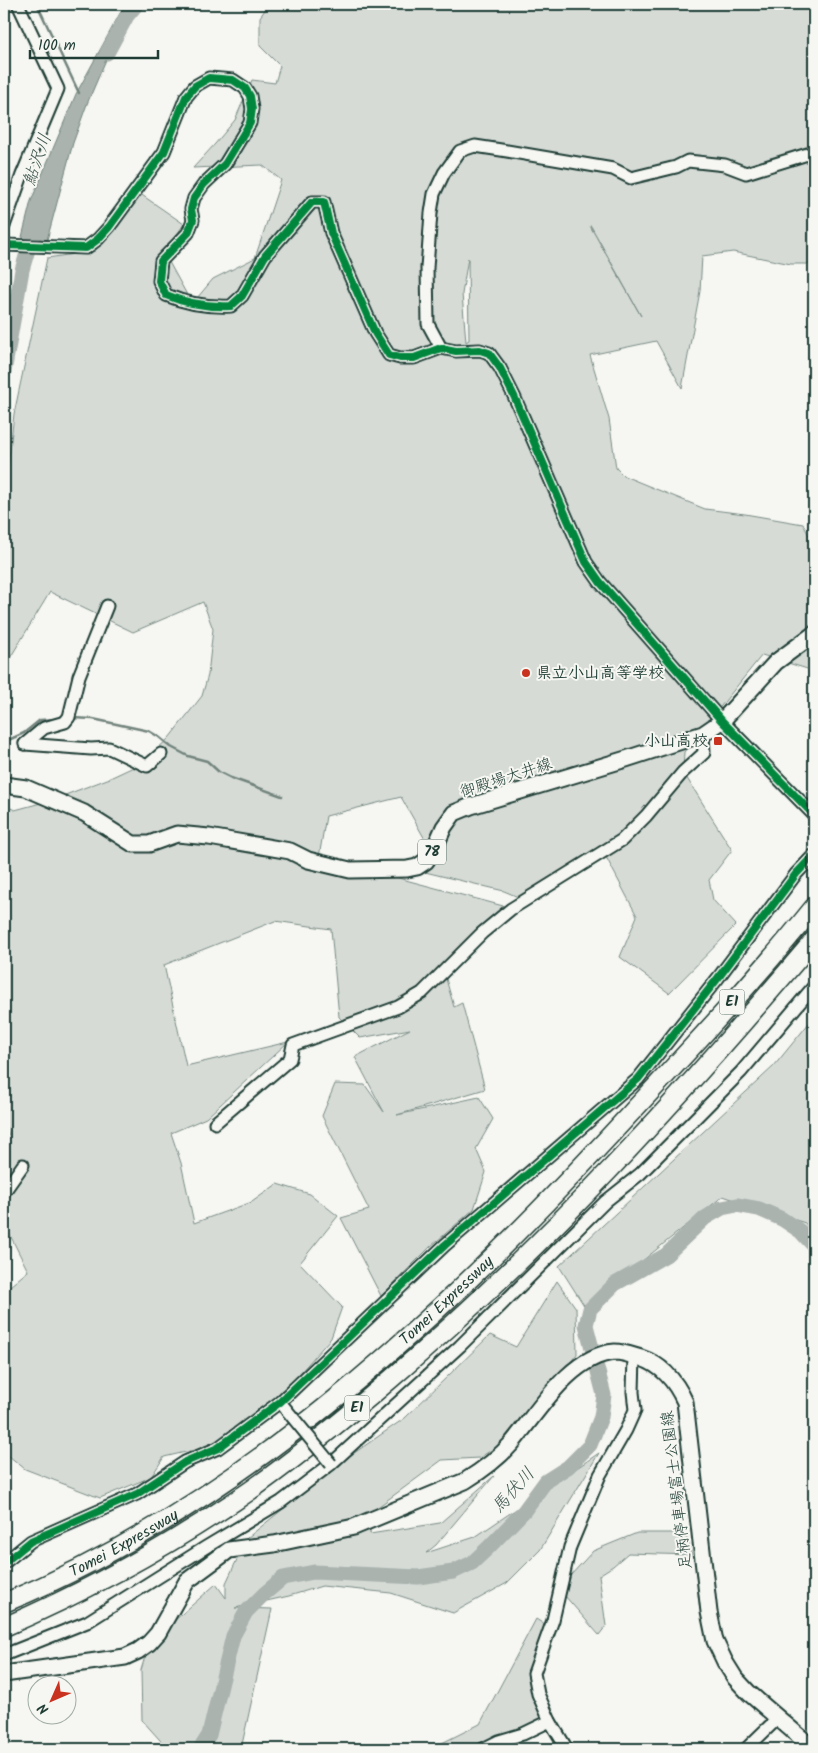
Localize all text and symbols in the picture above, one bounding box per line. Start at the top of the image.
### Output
scale bar [30,28,158,60]
text: 100 m [38,34,76,58]
water label: 鮎沢川 [15,130,61,190]
place label: 県立小山高等学校 [536,661,664,686]
marker: 県立小山高等学校 [520,667,532,679]
place label: 小山高校 [644,729,708,754]
marker: 小山高校 [712,735,724,747]
street label: 御殿場大井線 [456,751,556,805]
road number: 78 [418,840,446,864]
road number: E1 [720,990,744,1014]
street label: Tomei Expressway [393,1249,500,1351]
road number: E1 [344,1396,370,1420]
street label: 足柄停車場富士公園線 [655,1409,699,1571]
water label: 馬伏川 [485,1461,543,1521]
street label: Tomei Expressway [65,1502,184,1584]
north arrow [28,1676,78,1726]
text: N [32,1697,54,1719]

